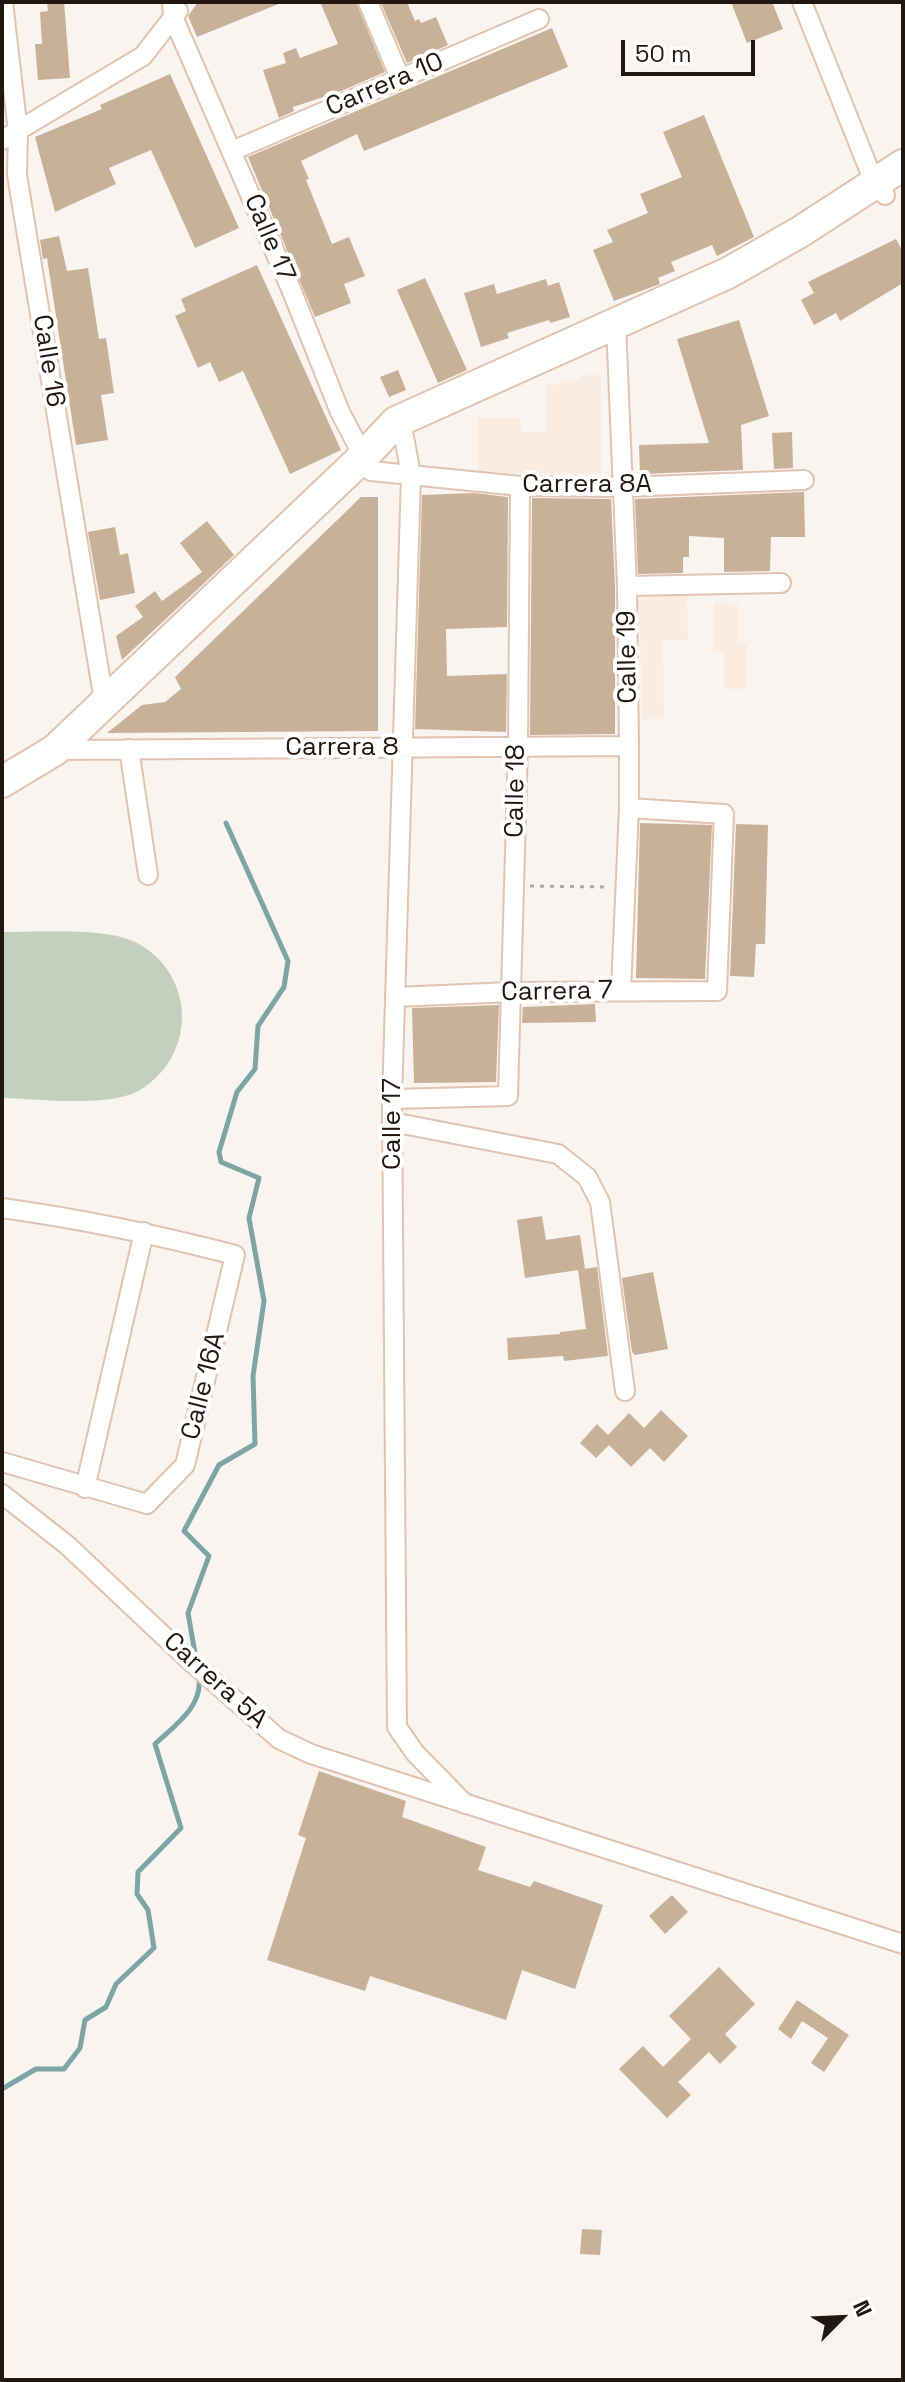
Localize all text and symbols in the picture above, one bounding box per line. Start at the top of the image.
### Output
scale bar [625,24,759,74]
text: 50 m [635,38,692,69]
street label: Carrera 10 [322,46,448,124]
street label: Calle 17 [237,190,301,286]
street label: Calle 16 [25,313,71,409]
street label: Carrera 8A [522,469,652,501]
street label: Calle 19 [612,610,644,704]
street label: Carrera 8 [285,732,399,764]
street label: Calle 18 [500,744,532,838]
street label: Carrera 7 [501,975,613,1009]
street label: Calle 17 [377,1078,409,1170]
street label: Calle 16A [176,1329,232,1443]
street label: Carrera 5A [157,1626,273,1736]
north arrow [801,2278,881,2358]
text: N [847,2296,879,2321]

